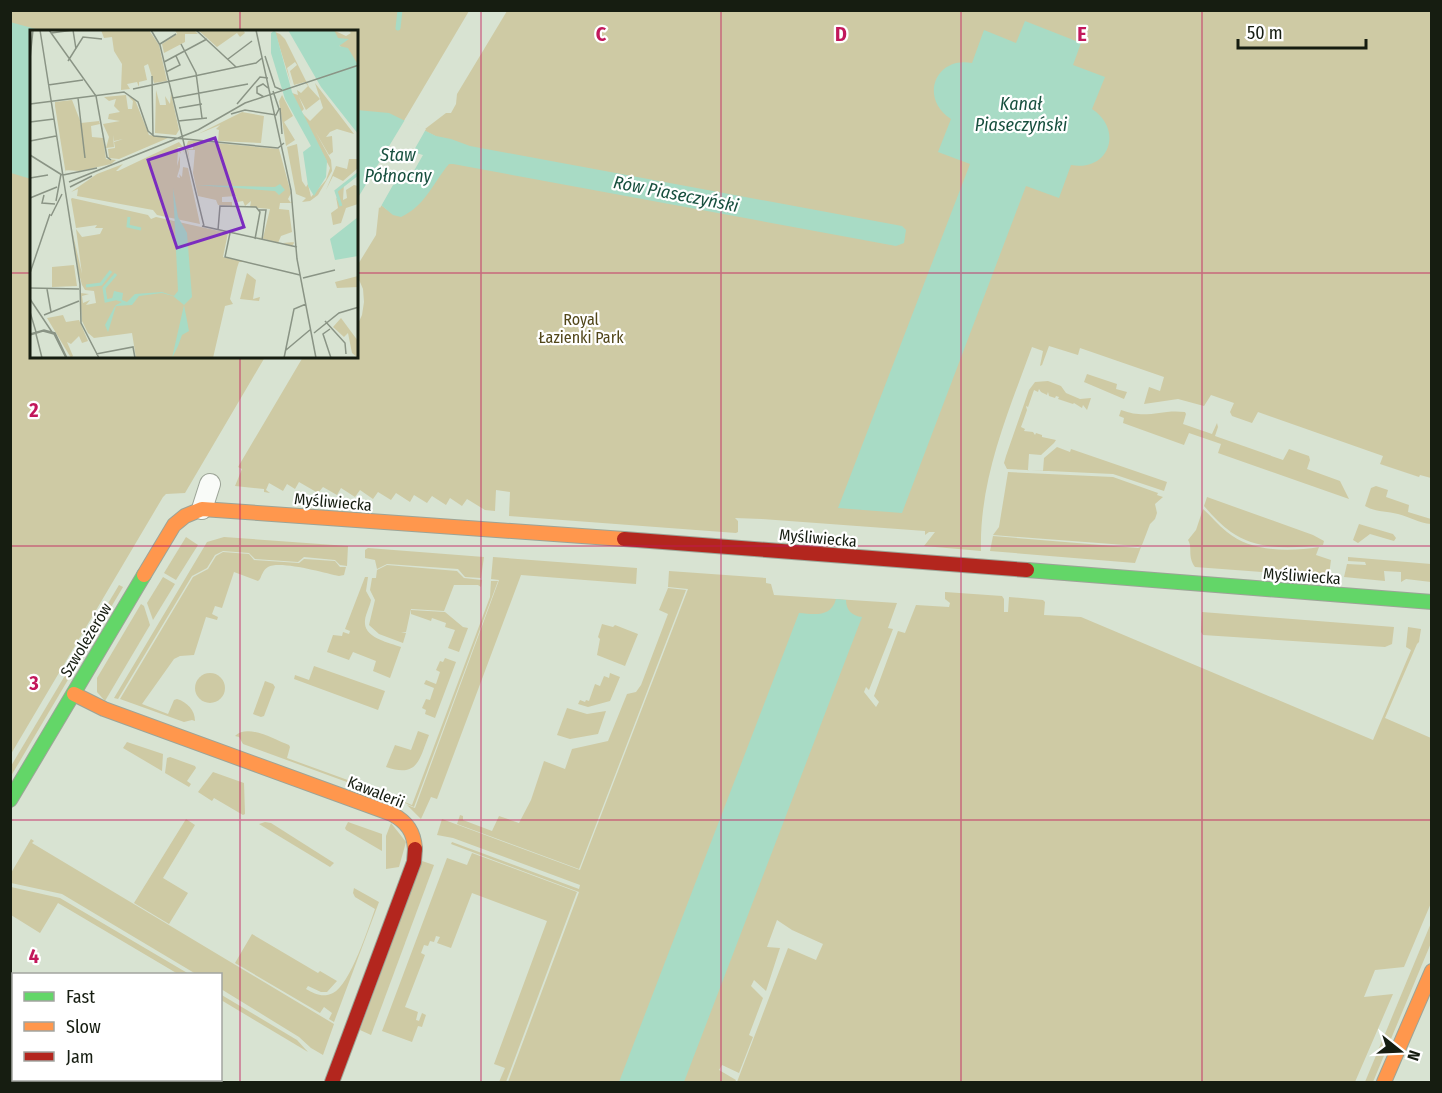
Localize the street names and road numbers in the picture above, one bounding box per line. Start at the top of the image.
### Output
street label: Myśliwiecka [293,489,373,515]
street label: Myśliwiecka [778,525,858,551]
street label: Myśliwiecka [1263,564,1342,588]
street label: Szwoleżerów [56,599,116,680]
street label: Kawalerii [345,772,407,812]

